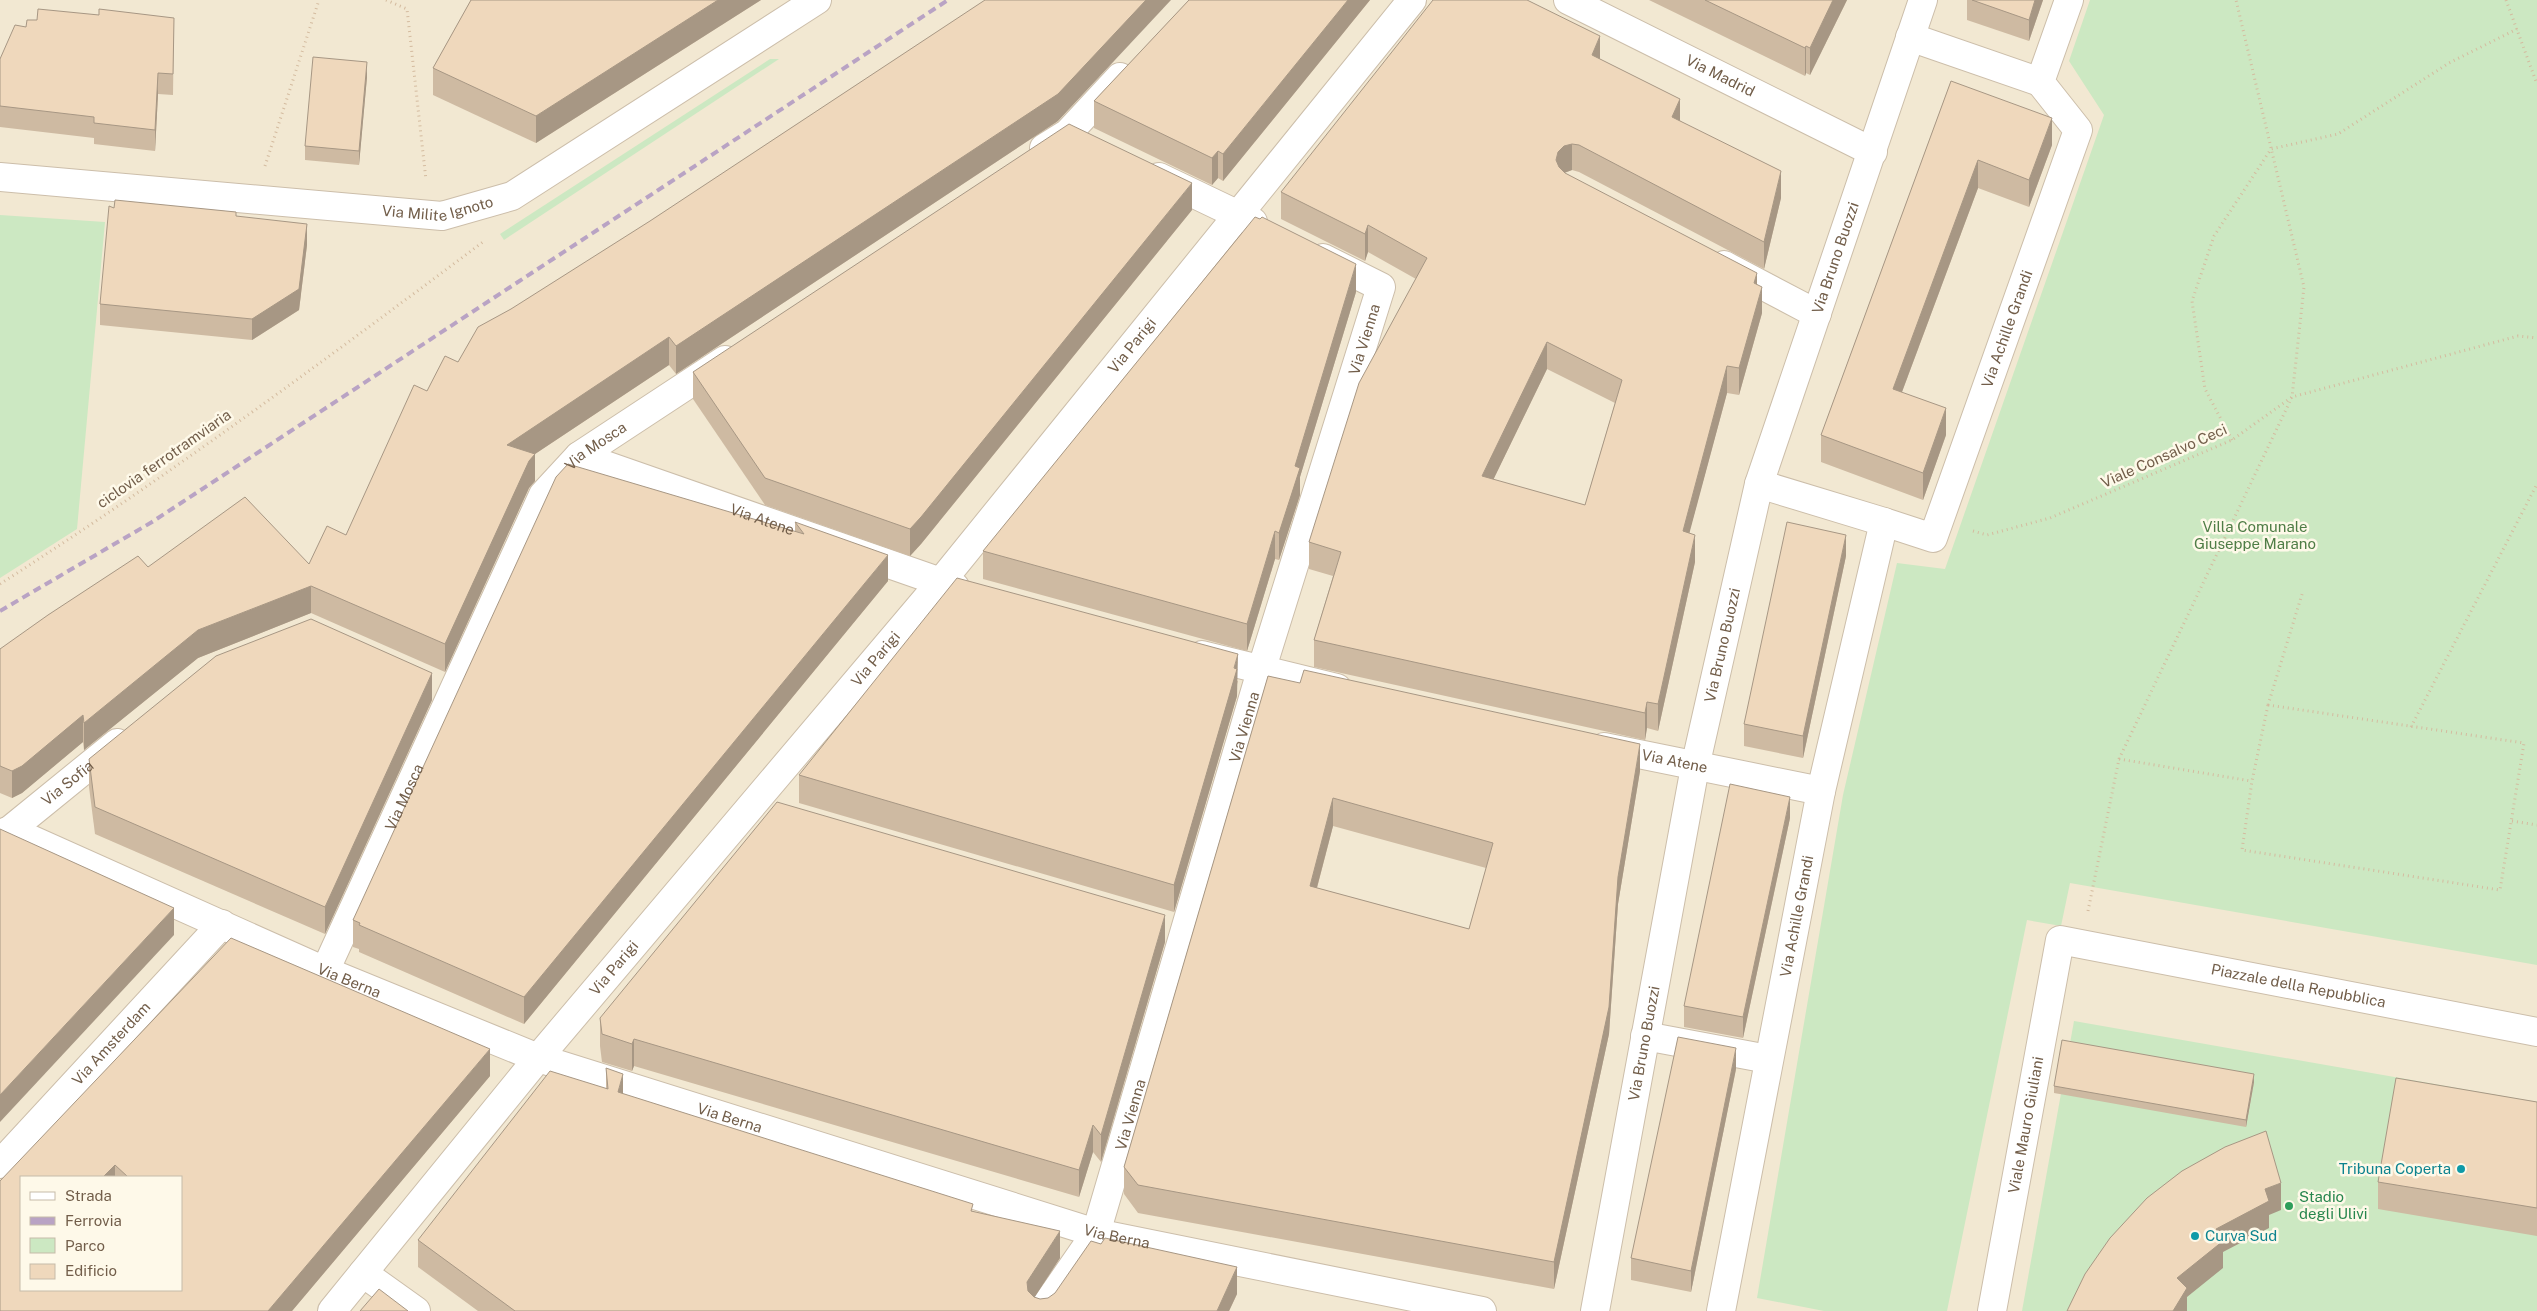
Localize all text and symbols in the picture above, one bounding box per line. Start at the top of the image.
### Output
street label: Via Madrid [1683,51,1758,100]
street label: Via Milite Ignoto [381,193,495,225]
street label: Via Bruno Buozzi [1808,200,1862,316]
street label: Via Achille Grandi [1978,268,2035,390]
street label: Via Vienna [1345,302,1383,377]
street label: Via Parigi [1104,314,1159,376]
street label: ciclovia ferrotramviaria [94,406,234,511]
street label: Via Mosca [561,418,629,473]
street label: Viale Consalvo Ceci [2098,420,2229,491]
street label: Via Atene [728,500,797,538]
park label: Villa Comunale Giuseppe Marano [2194,518,2316,552]
street label: Via Bruno Buozzi [1701,586,1743,704]
street label: Via Parigi [847,628,903,689]
street label: Via Vienna [1226,690,1262,765]
street label: Via Atene [1640,746,1709,776]
street label: Via Sofia [38,757,97,809]
street label: Via Mosca [381,761,427,833]
street label: Via Achille Grandi [1776,854,1816,978]
street label: Via Parigi [586,937,642,999]
street label: Via Berna [315,960,383,1001]
street label: Piazzale della Repubblica [2210,960,2387,1011]
street label: Via Bruno Buozzi [1625,985,1663,1102]
street label: Via Amsterdam [68,998,154,1088]
street label: Viale Mauro Giuliani [2005,1055,2046,1195]
street label: Via Vienna [1112,1077,1149,1152]
street label: Via Berna [695,1099,764,1136]
place label: Tribuna Coperta [2339,1160,2451,1177]
marker: Tribuna Coperta [2455,1163,2467,1175]
legend [20,1176,182,1291]
text: Strada [65,1187,112,1204]
place label: Stadio degli Ulivi [2299,1188,2368,1222]
marker: Stadio degli Ulivi [2283,1200,2295,1212]
text: Ferrovia [65,1212,122,1229]
street label: Via Berna [1082,1221,1151,1252]
place label: Curva Sud [2205,1227,2277,1244]
marker: Curva Sud [2189,1230,2201,1242]
text: Parco [65,1237,105,1254]
text: Edificio [65,1262,117,1279]

